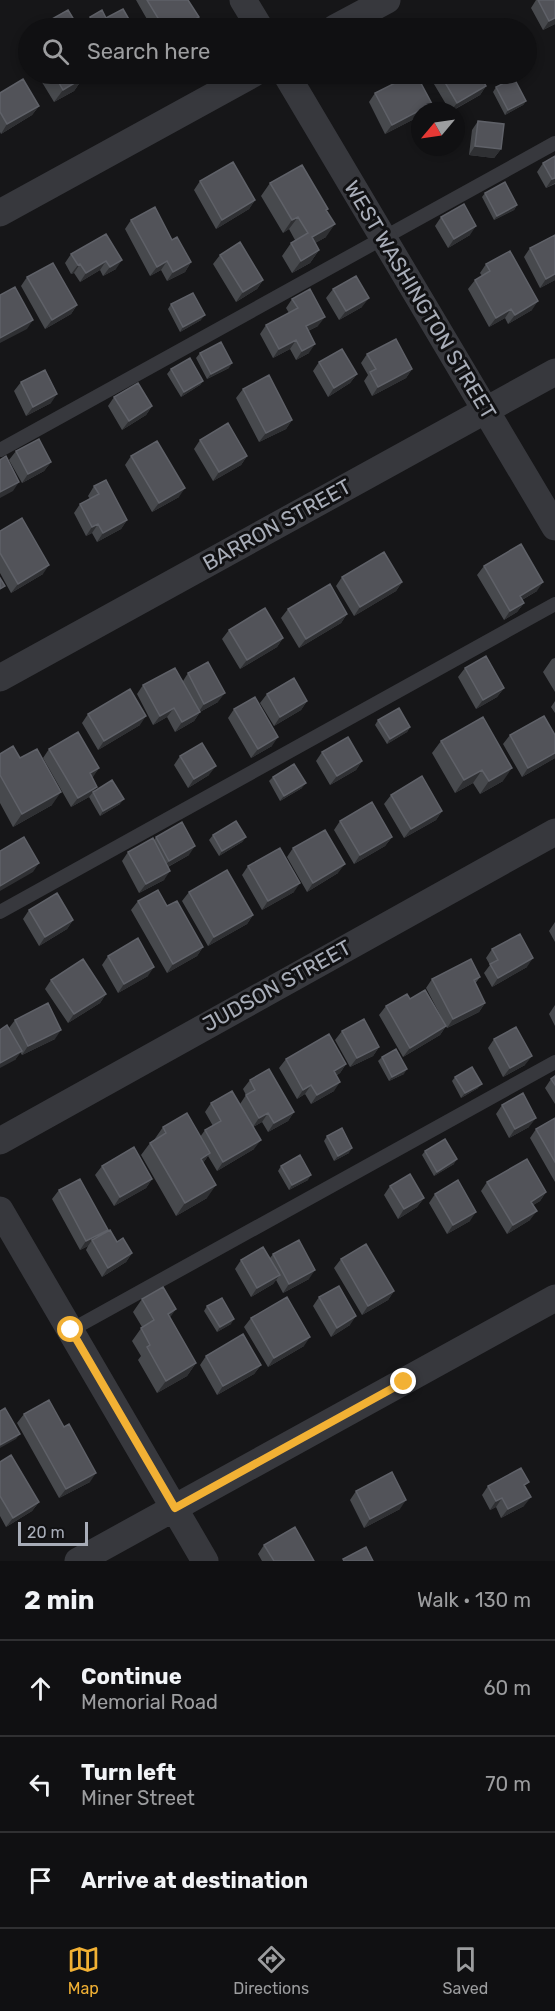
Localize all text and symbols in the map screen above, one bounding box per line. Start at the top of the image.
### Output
search box [18,18,537,84]
icon: search [39,35,72,68]
text: Search here [87,38,210,65]
north arrow [411,102,465,156]
street label: WEST WASHINGTON STREET [339,176,502,423]
street label: BARRON STREET [198,473,355,576]
street label: JUDSON STREET [198,934,355,1037]
route start [57,1316,83,1342]
route end [390,1368,416,1394]
scale bar [18,1519,88,1546]
text: 20 m [27,1523,65,1542]
text: 2 min [24,1585,94,1616]
text: Walk · 130 m [417,1588,531,1612]
text: Continue [81,1663,182,1690]
icon: ahead [24,1672,57,1705]
text: 60 m [484,1676,531,1700]
text: Memorial Road [81,1690,218,1714]
text: Turn left [81,1759,176,1786]
icon: left [24,1768,57,1801]
text: 70 m [485,1772,531,1796]
text: Miner Street [81,1786,195,1810]
icon: arrive [24,1864,57,1897]
text: Arrive at destination [81,1867,308,1894]
tab: Map [67,1943,100,1998]
tab: Directions [233,1943,309,1998]
tab: Saved [443,1943,488,1998]

